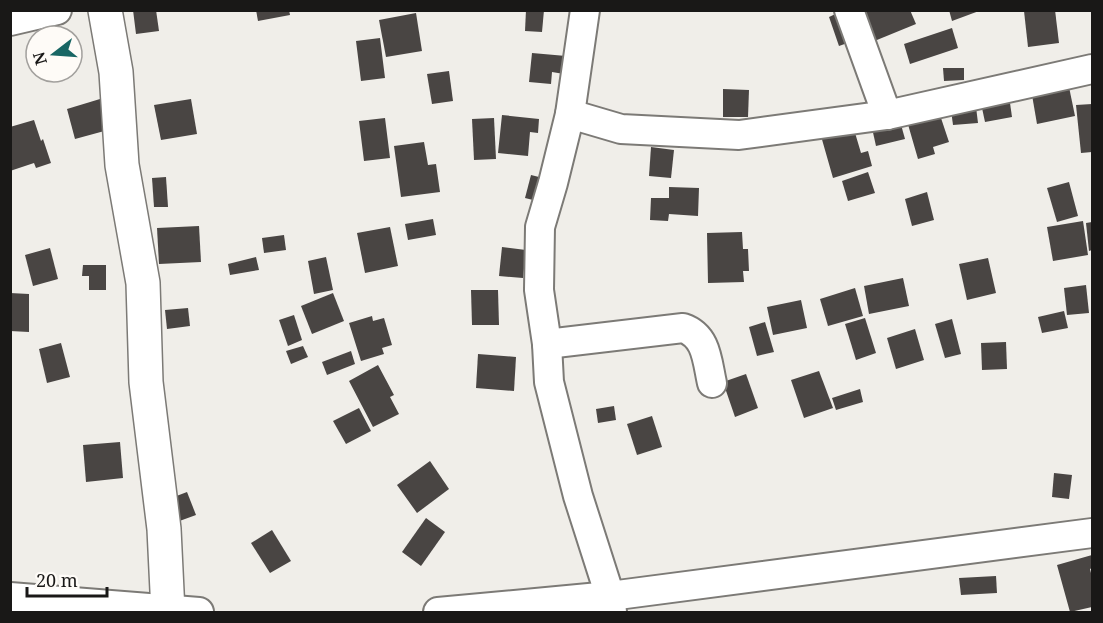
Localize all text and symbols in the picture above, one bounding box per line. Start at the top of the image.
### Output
north arrow [24,24,84,84]
text: N [27,49,52,68]
scale bar [27,560,106,598]
text: 20 m [36,568,78,592]

